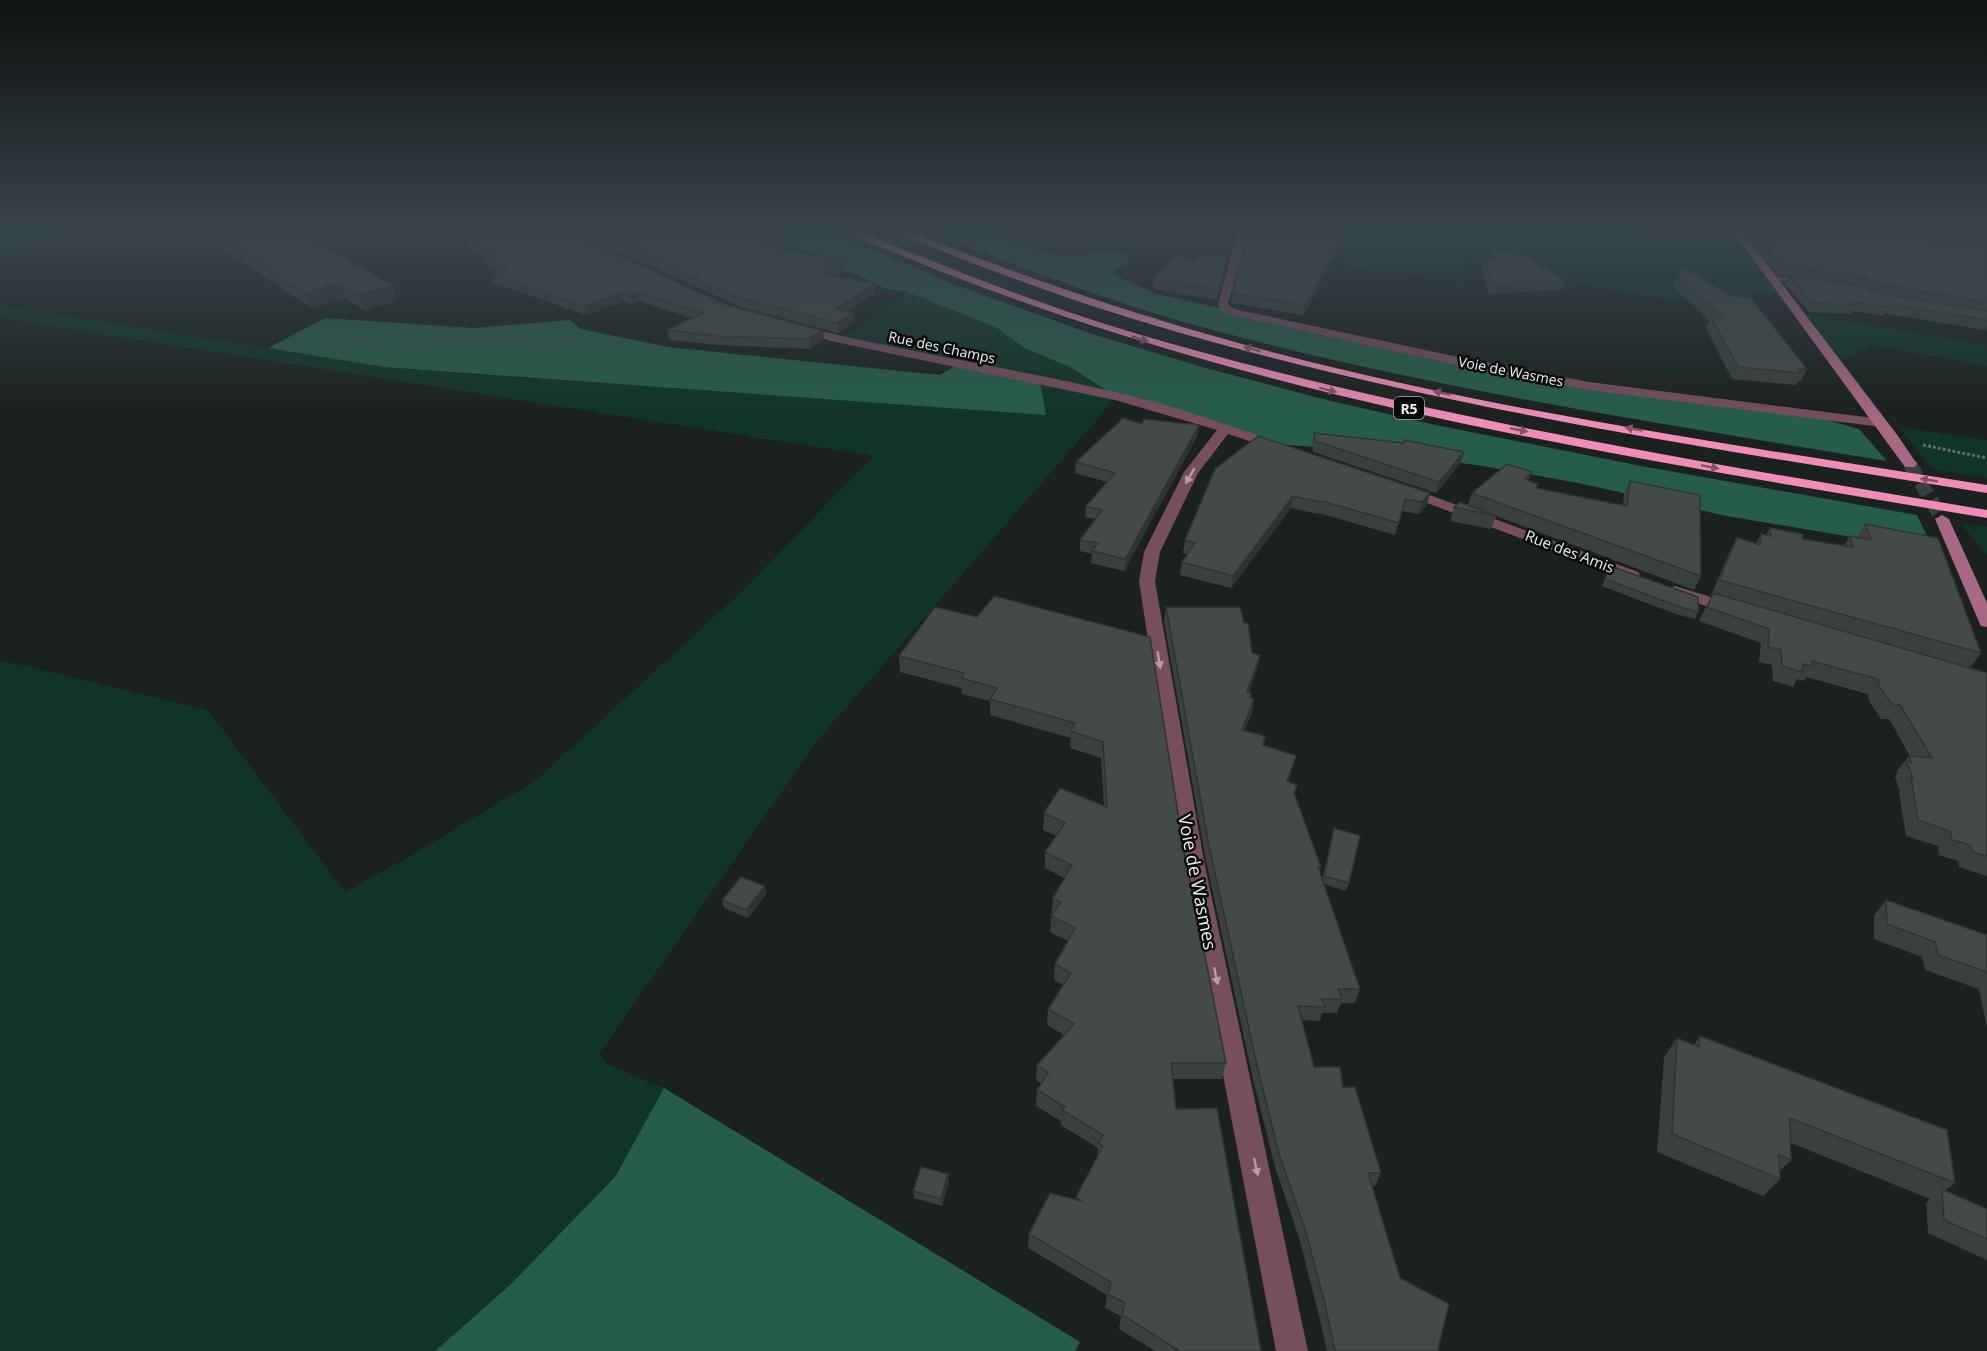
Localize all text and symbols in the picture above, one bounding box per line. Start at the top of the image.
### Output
street label: Rue des Champs [887,326,998,368]
one-way arrow [1131,335,1149,344]
one-way arrow [1243,344,1261,354]
street label: Voie de Wasmes [1457,351,1566,391]
one-way arrow [1319,385,1337,395]
one-way arrow [1432,388,1451,397]
road number: R5 [1394,397,1424,419]
one-way arrow [1624,425,1643,434]
one-way arrow [1509,426,1528,435]
one-way arrow [1701,463,1720,472]
one-way arrow [1185,468,1195,485]
one-way arrow [1920,475,1939,484]
street label: Rue des Amis [1523,525,1617,577]
one-way arrow [1155,651,1164,670]
street label: Voie de Wasmes [1173,812,1223,952]
one-way arrow [1212,967,1221,986]
one-way arrow [1252,1158,1261,1177]

